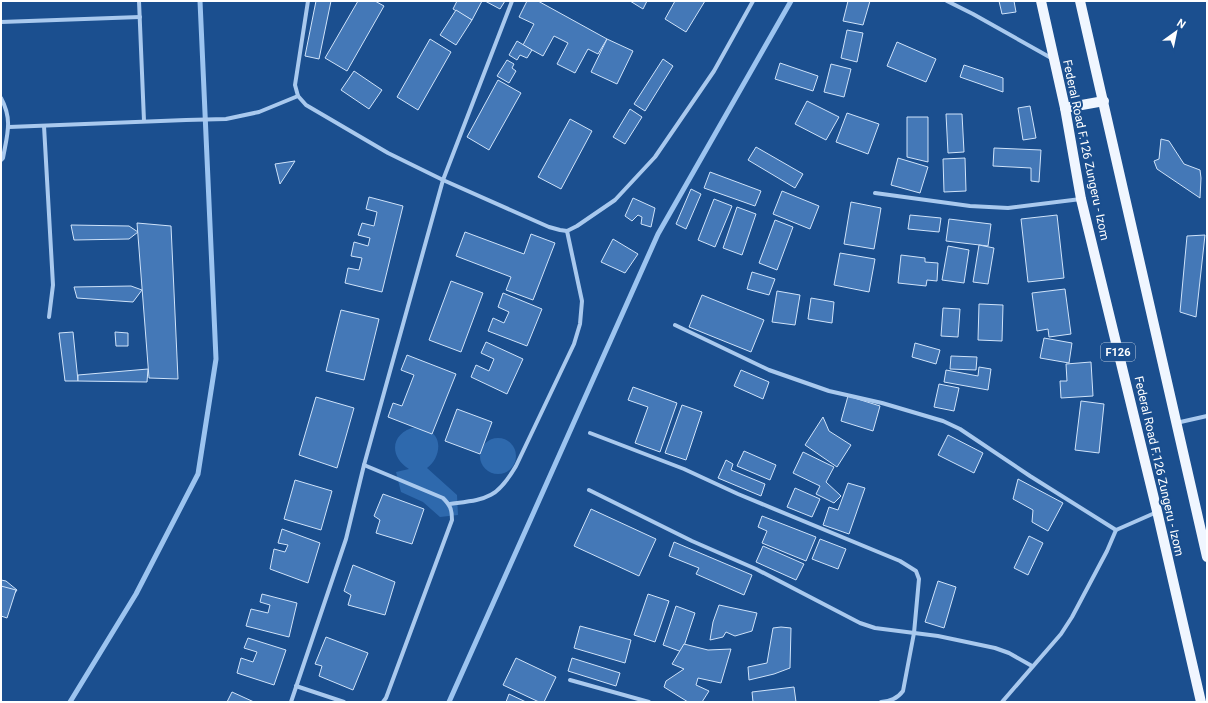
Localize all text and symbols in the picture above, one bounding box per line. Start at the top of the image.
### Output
north arrow [1156,12,1196,52]
text: N [1174,16,1188,32]
street label: Federal Road F.126 Zungeru - Izom [1060,58,1112,242]
road number: F126 [1101,343,1135,361]
street label: Federal Road F.126 Zungeru - Izom [1131,375,1187,557]

